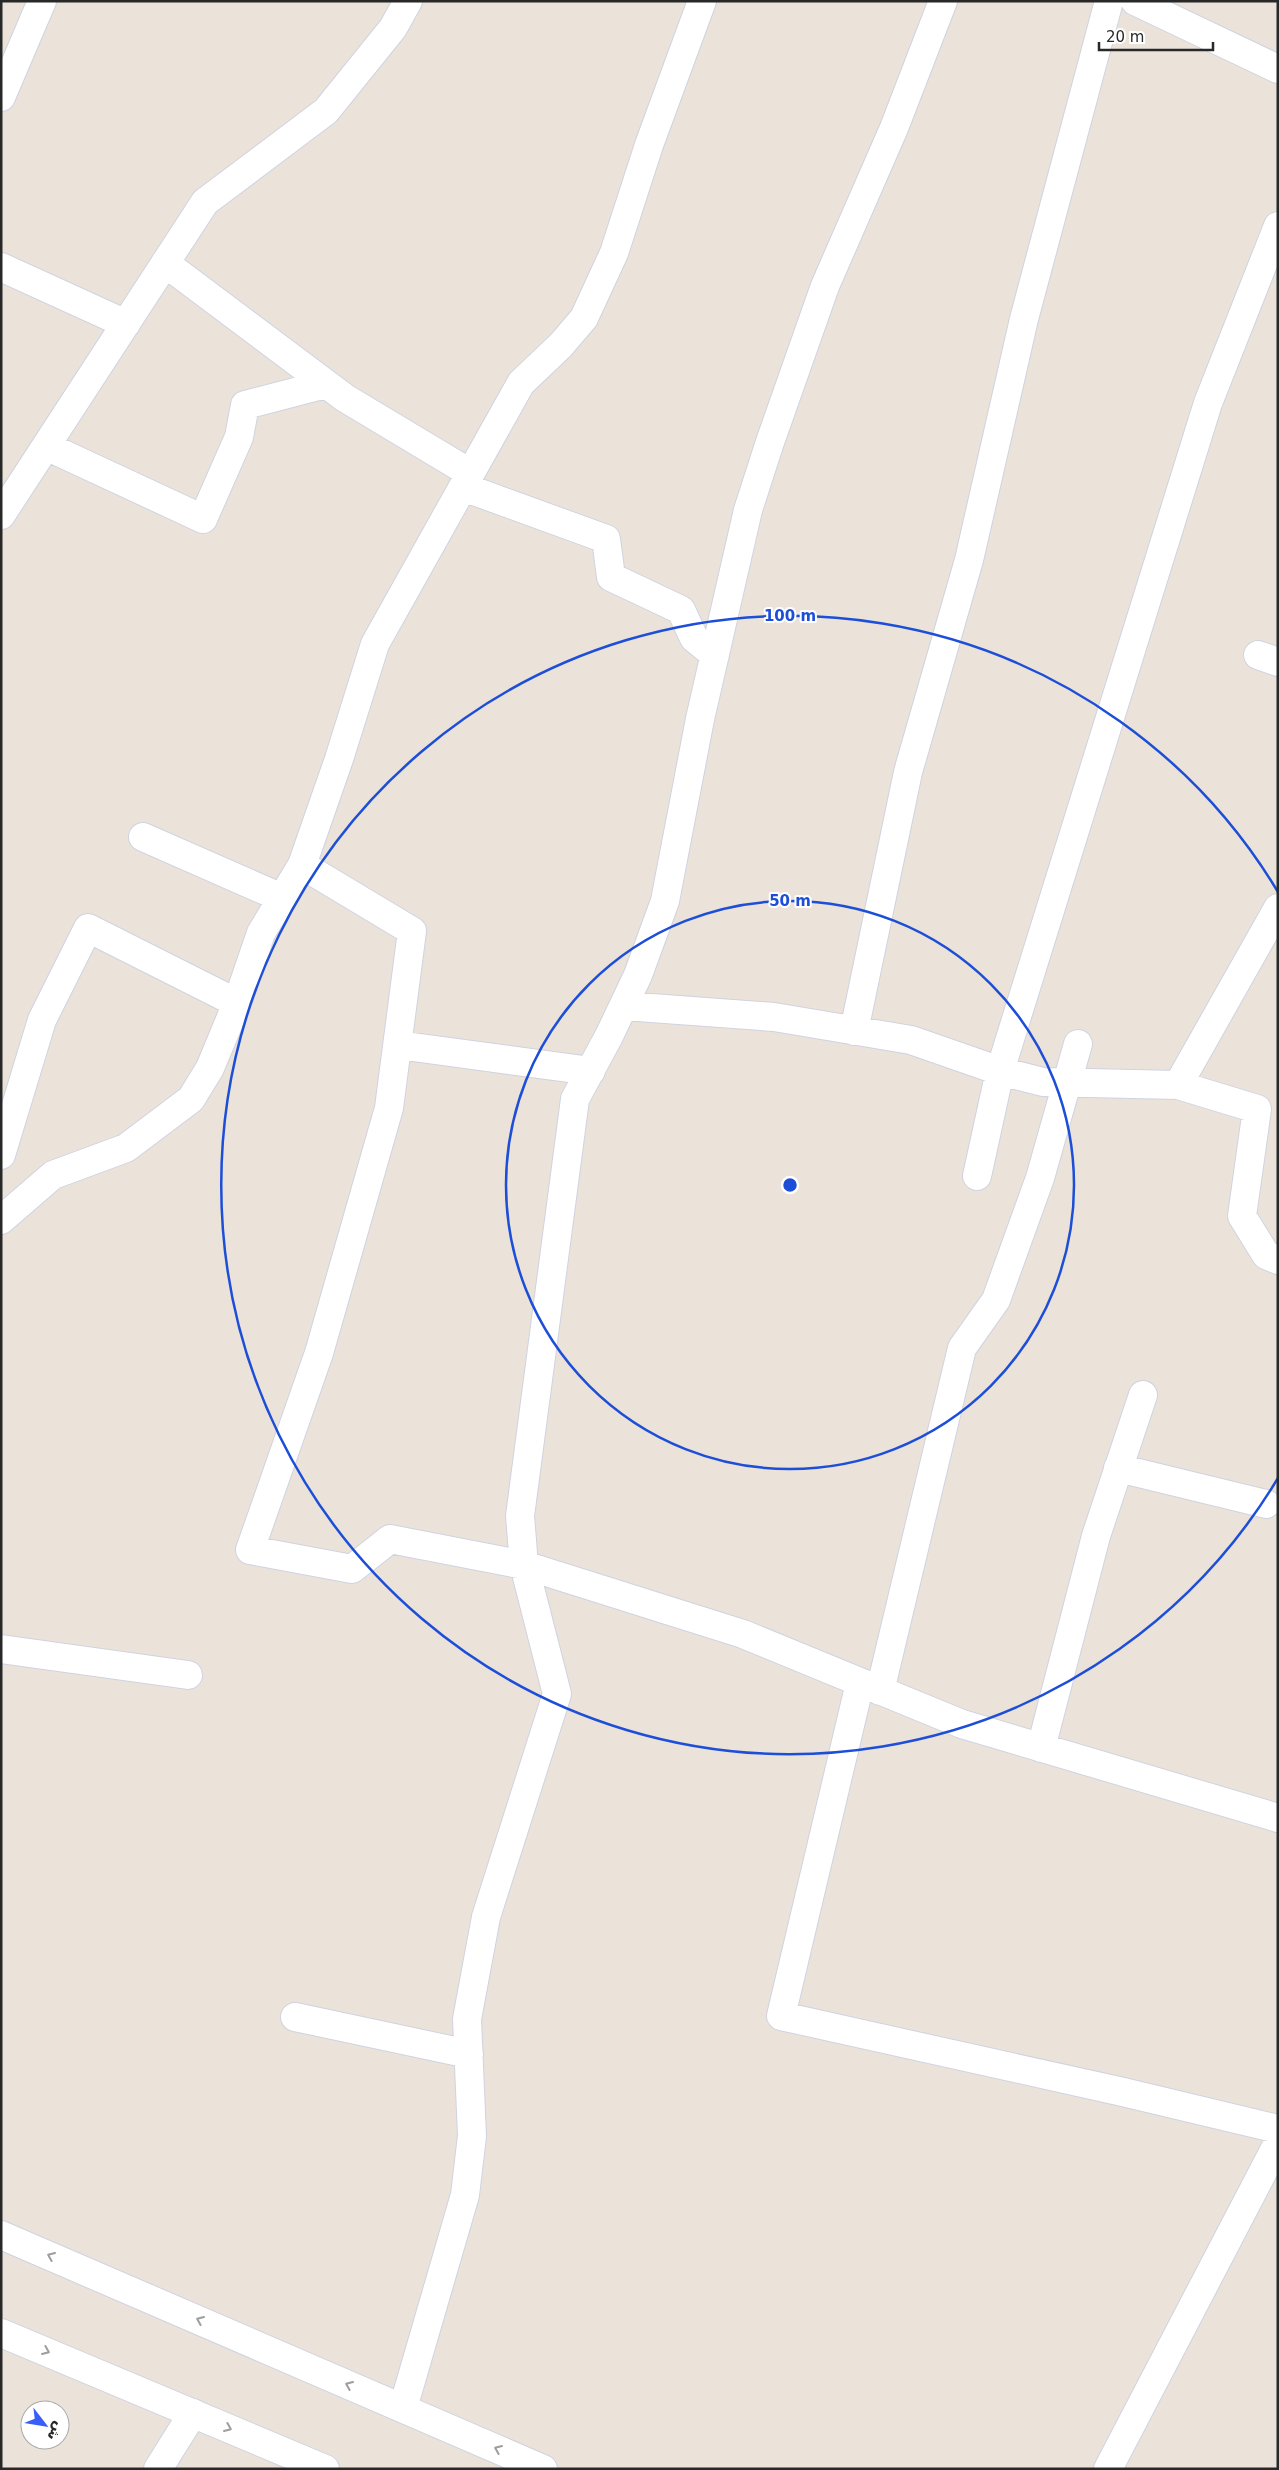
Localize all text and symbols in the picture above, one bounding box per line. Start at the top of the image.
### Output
scale bar [1099,20,1213,52]
text: 20 m [1106,28,1144,46]
text: 100 m [764,607,816,625]
text: 50 m [769,892,811,910]
centre of rings [781,1176,799,1194]
one-way arrow [47,2251,56,2262]
one-way arrow [196,2316,205,2327]
one-way arrow [41,2345,50,2356]
one-way arrow [345,2380,354,2391]
north arrow [20,2400,70,2450]
text: ش [44,2419,68,2444]
one-way arrow [223,2422,232,2432]
one-way arrow [494,2445,503,2456]

